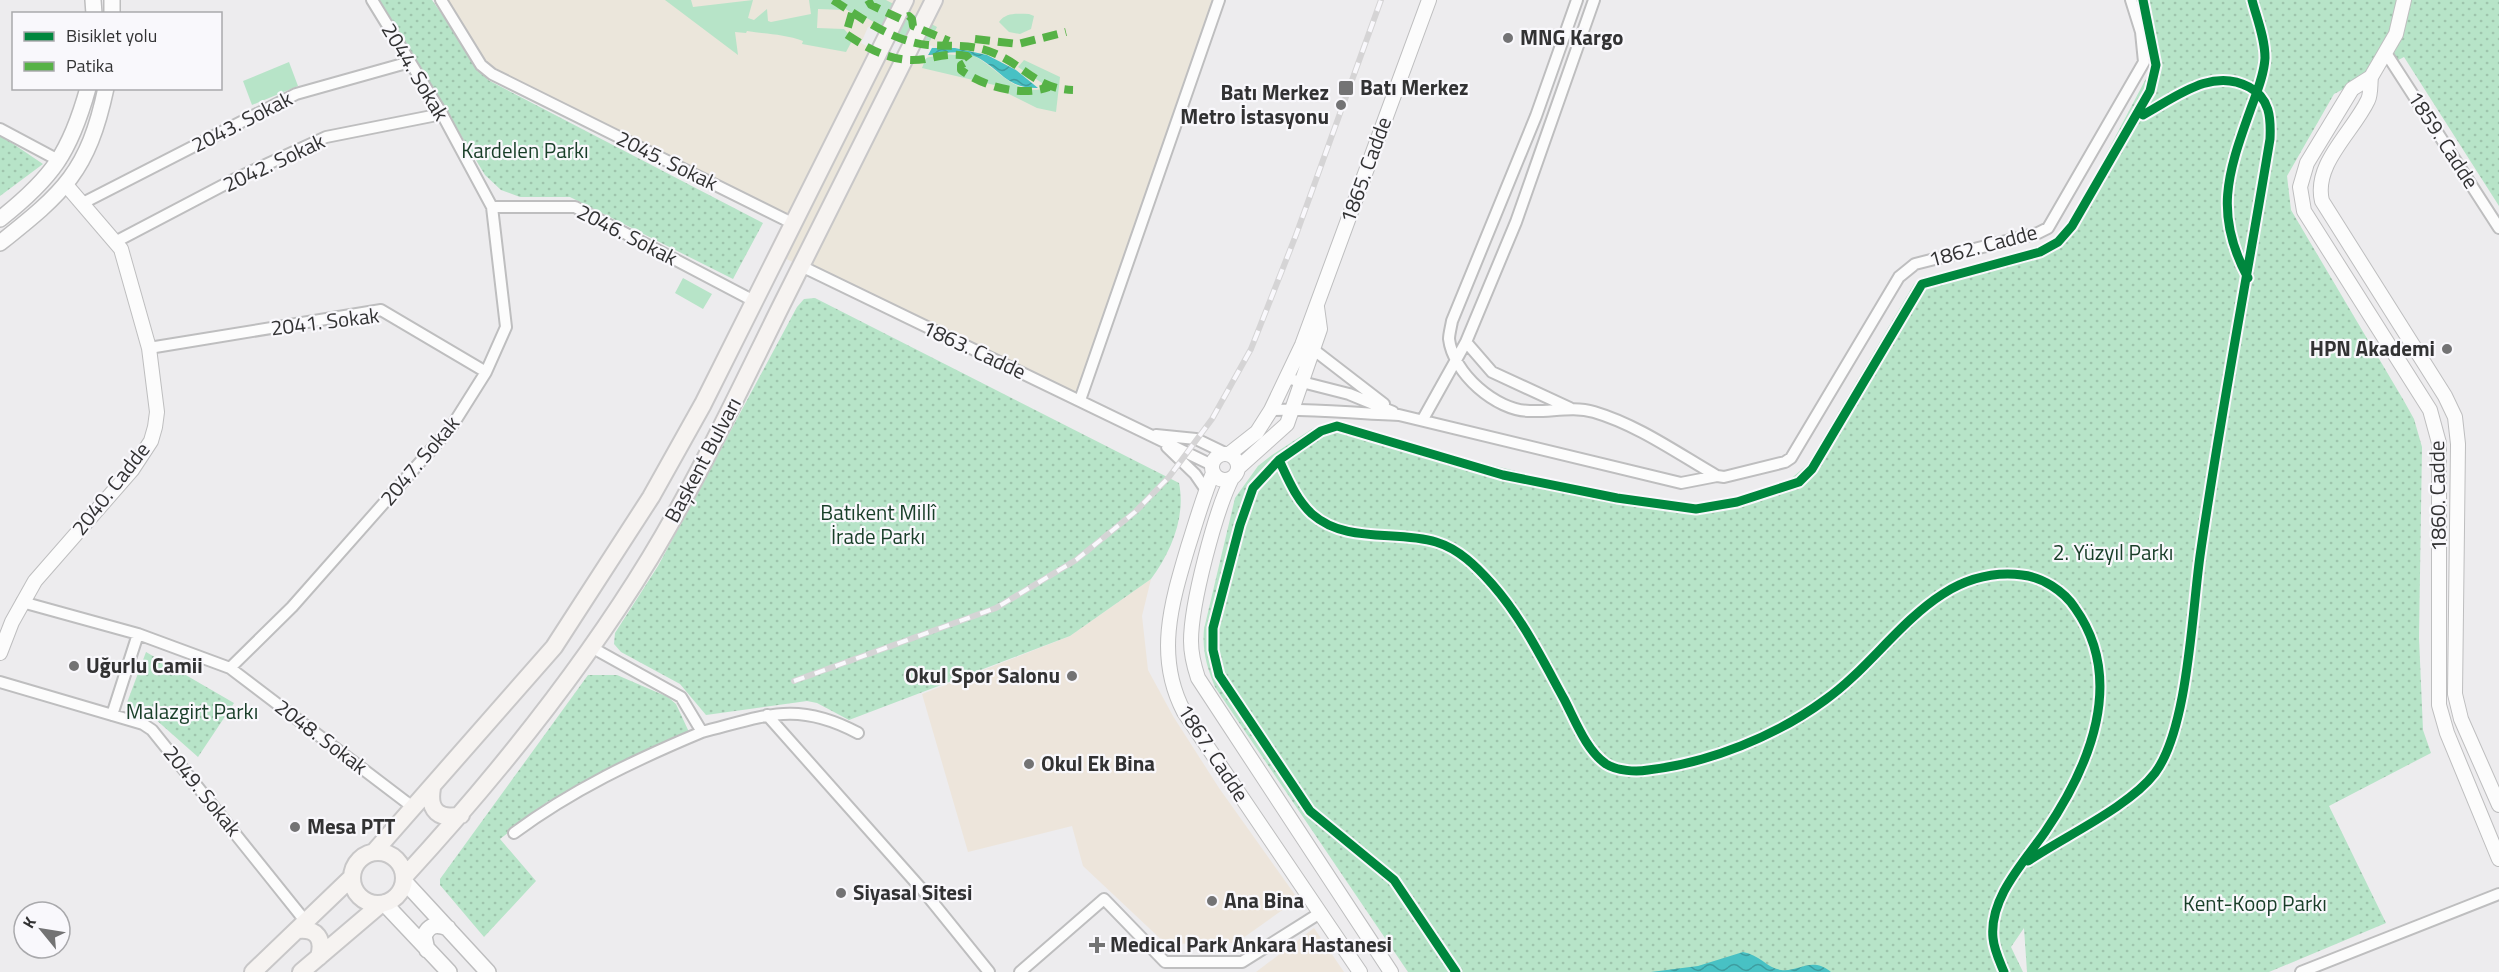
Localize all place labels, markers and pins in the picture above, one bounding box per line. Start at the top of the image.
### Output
place label: MNG Kargo [1520,21,1623,53]
marker: MNG Kargo [1501,31,1515,45]
place label: Batı Merkez [1360,71,1469,103]
place label: Batı Merkez Metro İstasyonu [1180,76,1329,132]
marker: Batı Merkez [1337,79,1355,97]
marker: Batı Merkez Metro İstasyonu [1334,98,1348,112]
place label: HPN Akademi [2310,332,2435,364]
marker: HPN Akademi [2440,342,2454,356]
place label: Uğurlu Camii [86,649,203,681]
marker: Uğurlu Camii [67,659,81,673]
place label: Okul Spor Salonu [905,659,1060,691]
marker: Okul Spor Salonu [1065,669,1079,683]
place label: Okul Ek Bina [1041,747,1155,779]
marker: Okul Ek Bina [1022,757,1036,771]
place label: Mesa PTT [307,810,395,842]
marker: Mesa PTT [288,820,302,834]
place label: Siyasal Sitesi [853,876,972,908]
place label: Ana Bina [1224,884,1304,916]
marker: Siyasal Sitesi [834,886,848,900]
marker: Ana Bina [1205,894,1219,908]
place label: Medical Park Ankara Hastanesi [1110,928,1392,960]
marker: Medical Park Ankara Hastanesi [1088,936,1106,954]

